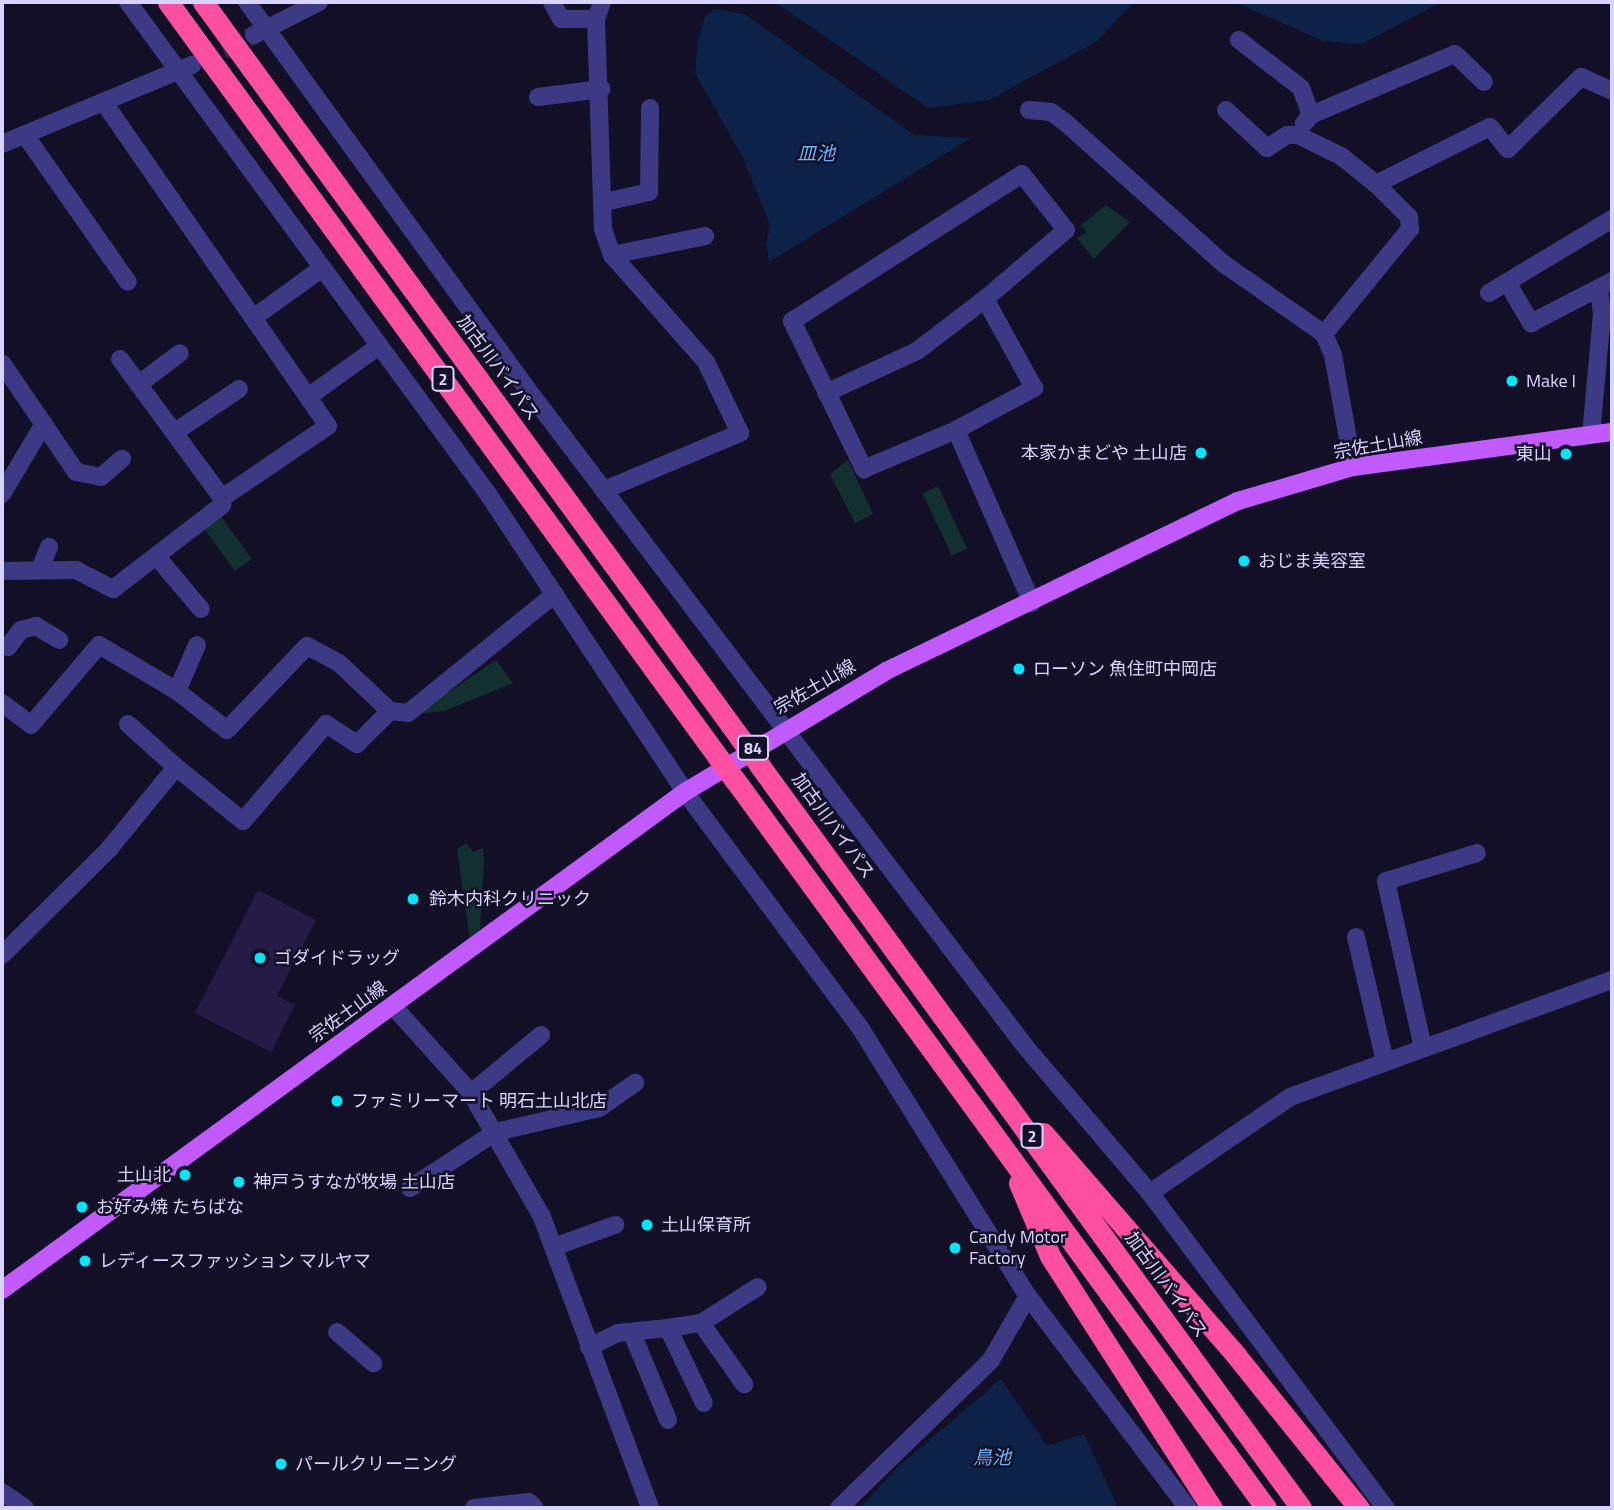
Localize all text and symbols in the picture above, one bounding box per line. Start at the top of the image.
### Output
water label: 皿池 [797,142,835,164]
street label: 加古川バイパス [452,311,544,425]
road number: 2 [431,366,455,392]
place label: Make I [1526,370,1576,392]
marker: Make I [1504,373,1520,389]
street label: 宗佐土山線 [1332,427,1424,463]
place label: 本家かまどや 土山店 [1021,442,1187,464]
place label: 東山 [1516,443,1552,465]
marker: 本家かまどや 土山店 [1193,445,1209,461]
marker: 東山 [1558,446,1574,462]
place label: おじま美容室 [1258,550,1366,572]
marker: おじま美容室 [1236,553,1252,569]
street label: 宗佐土山線 [771,655,859,719]
place label: ローソン 魚住町中岡店 [1033,658,1217,680]
marker: ローソン 魚住町中岡店 [1011,661,1027,677]
road number: 84 [736,736,770,761]
street label: 加古川バイパス [787,769,879,883]
place label: 鈴木内科クリニック [429,888,591,910]
marker: 鈴木内科クリニック [403,889,423,909]
place label: ゴダイドラッグ [274,947,400,969]
marker: ゴダイドラッグ [252,950,268,966]
street label: 宗佐土山線 [305,977,391,1047]
place label: ファミリーマート 明石土山北店 [351,1090,607,1112]
marker: ファミリーマート 明石土山北店 [329,1093,345,1109]
road number: 2 [1020,1124,1044,1148]
place label: 土山北 [117,1164,171,1186]
marker: 土山北 [177,1167,193,1183]
place label: 神戸うすなが牧場 土山店 [253,1171,455,1193]
marker: 神戸うすなが牧場 土山店 [231,1174,247,1190]
place label: お好み焼 たちばな [96,1196,244,1218]
marker: お好み焼 たちばな [74,1199,90,1215]
place label: 土山保育所 [661,1214,751,1236]
marker: 土山保育所 [639,1217,655,1233]
place label: Candy Motor Factory [969,1227,1066,1270]
street label: 加古川バイパス [1120,1228,1212,1342]
marker: Candy Motor Factory [947,1240,963,1256]
place label: レディースファッション マルヤマ [99,1250,373,1272]
marker: レディースファッション マルヤマ [77,1253,93,1269]
water label: 鳥池 [973,1446,1011,1468]
place label: パールクリーニング [295,1453,457,1475]
marker: パールクリーニング [273,1456,289,1472]

